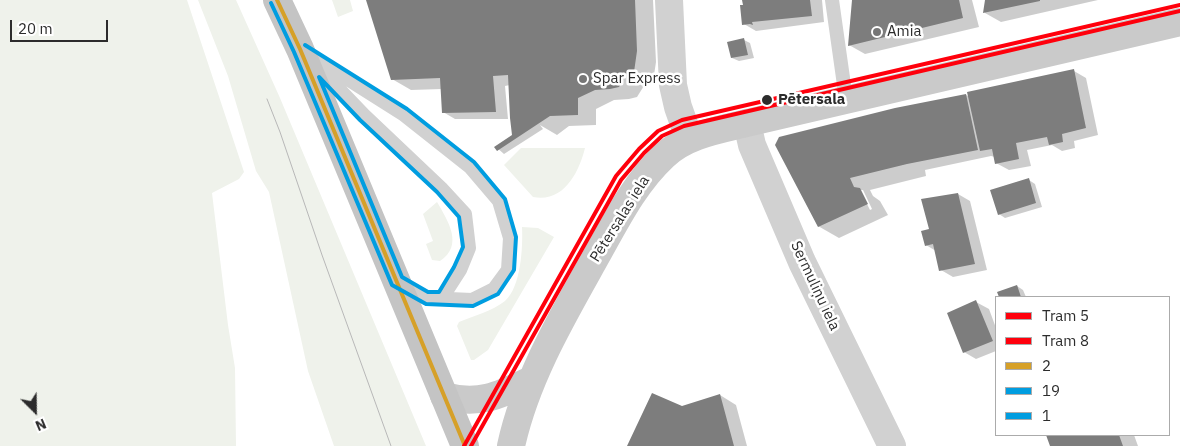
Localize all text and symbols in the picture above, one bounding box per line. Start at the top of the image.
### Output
scale bar [12,10,110,42]
text: 20 m [18,19,53,38]
place label: Amia [887,23,921,41]
marker: Amia [871,26,883,38]
place label: Spar Express [593,70,681,88]
marker: Spar Express [577,73,589,85]
place label: Pētersala [778,91,845,109]
marker: Pētersala [760,93,774,107]
street label: Pētersalas iela [586,173,654,265]
street label: Sermuliņu iela [786,238,844,334]
legend [995,296,1170,436]
text: Tram 5 [1042,306,1089,325]
text: Tram 8 [1042,331,1089,350]
text: 2 [1042,356,1051,375]
text: 19 [1042,381,1060,400]
north arrow [10,386,60,436]
text: 1 [1042,406,1051,425]
text: N [33,415,49,435]

